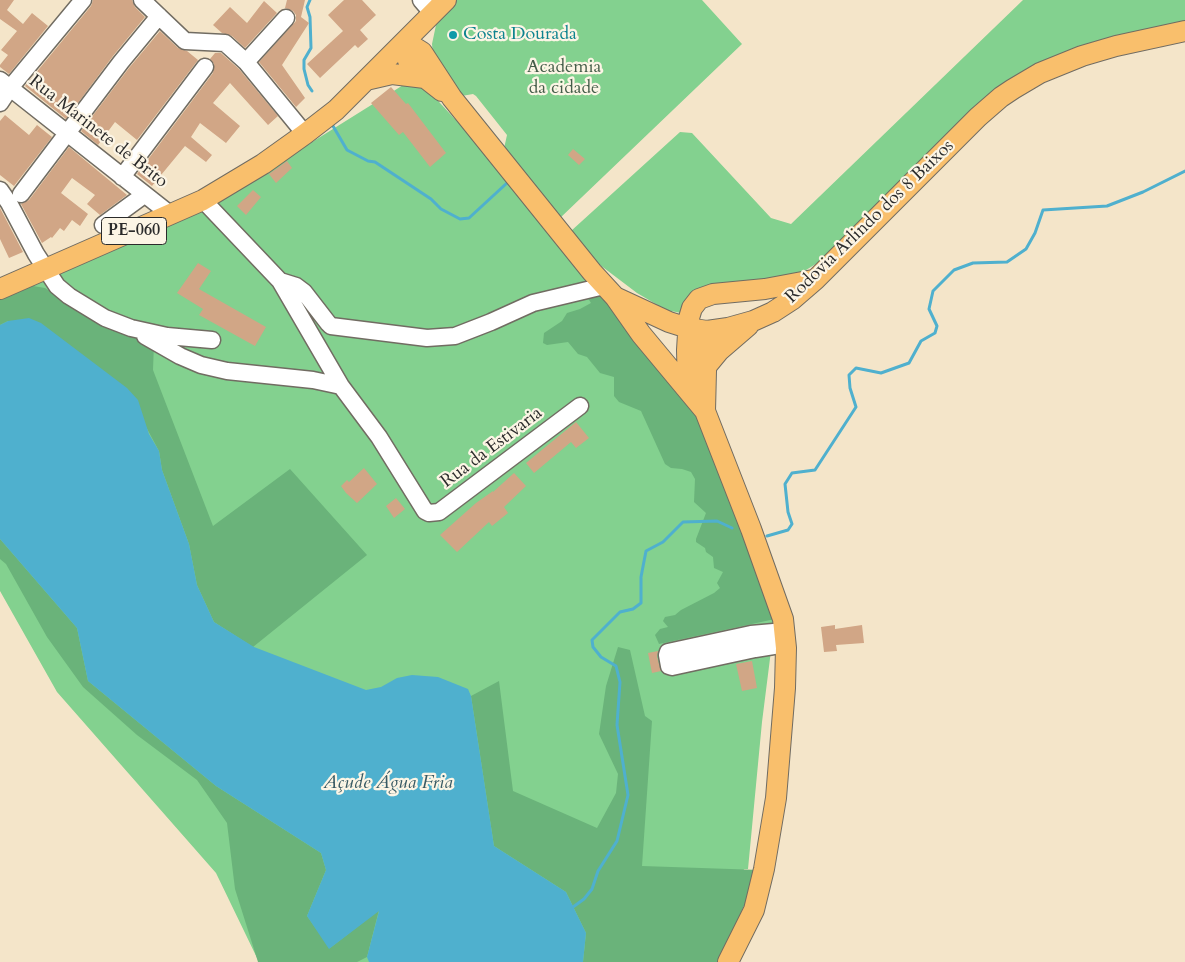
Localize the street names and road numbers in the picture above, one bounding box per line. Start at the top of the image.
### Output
street label: Rua Marinete de Brito [24,71,172,193]
street label: Rodovia Arlindo dos 8 Baixos [781,136,959,308]
road number: PE-060 [102,218,166,245]
street label: Rua da Estivaria [437,403,547,493]

